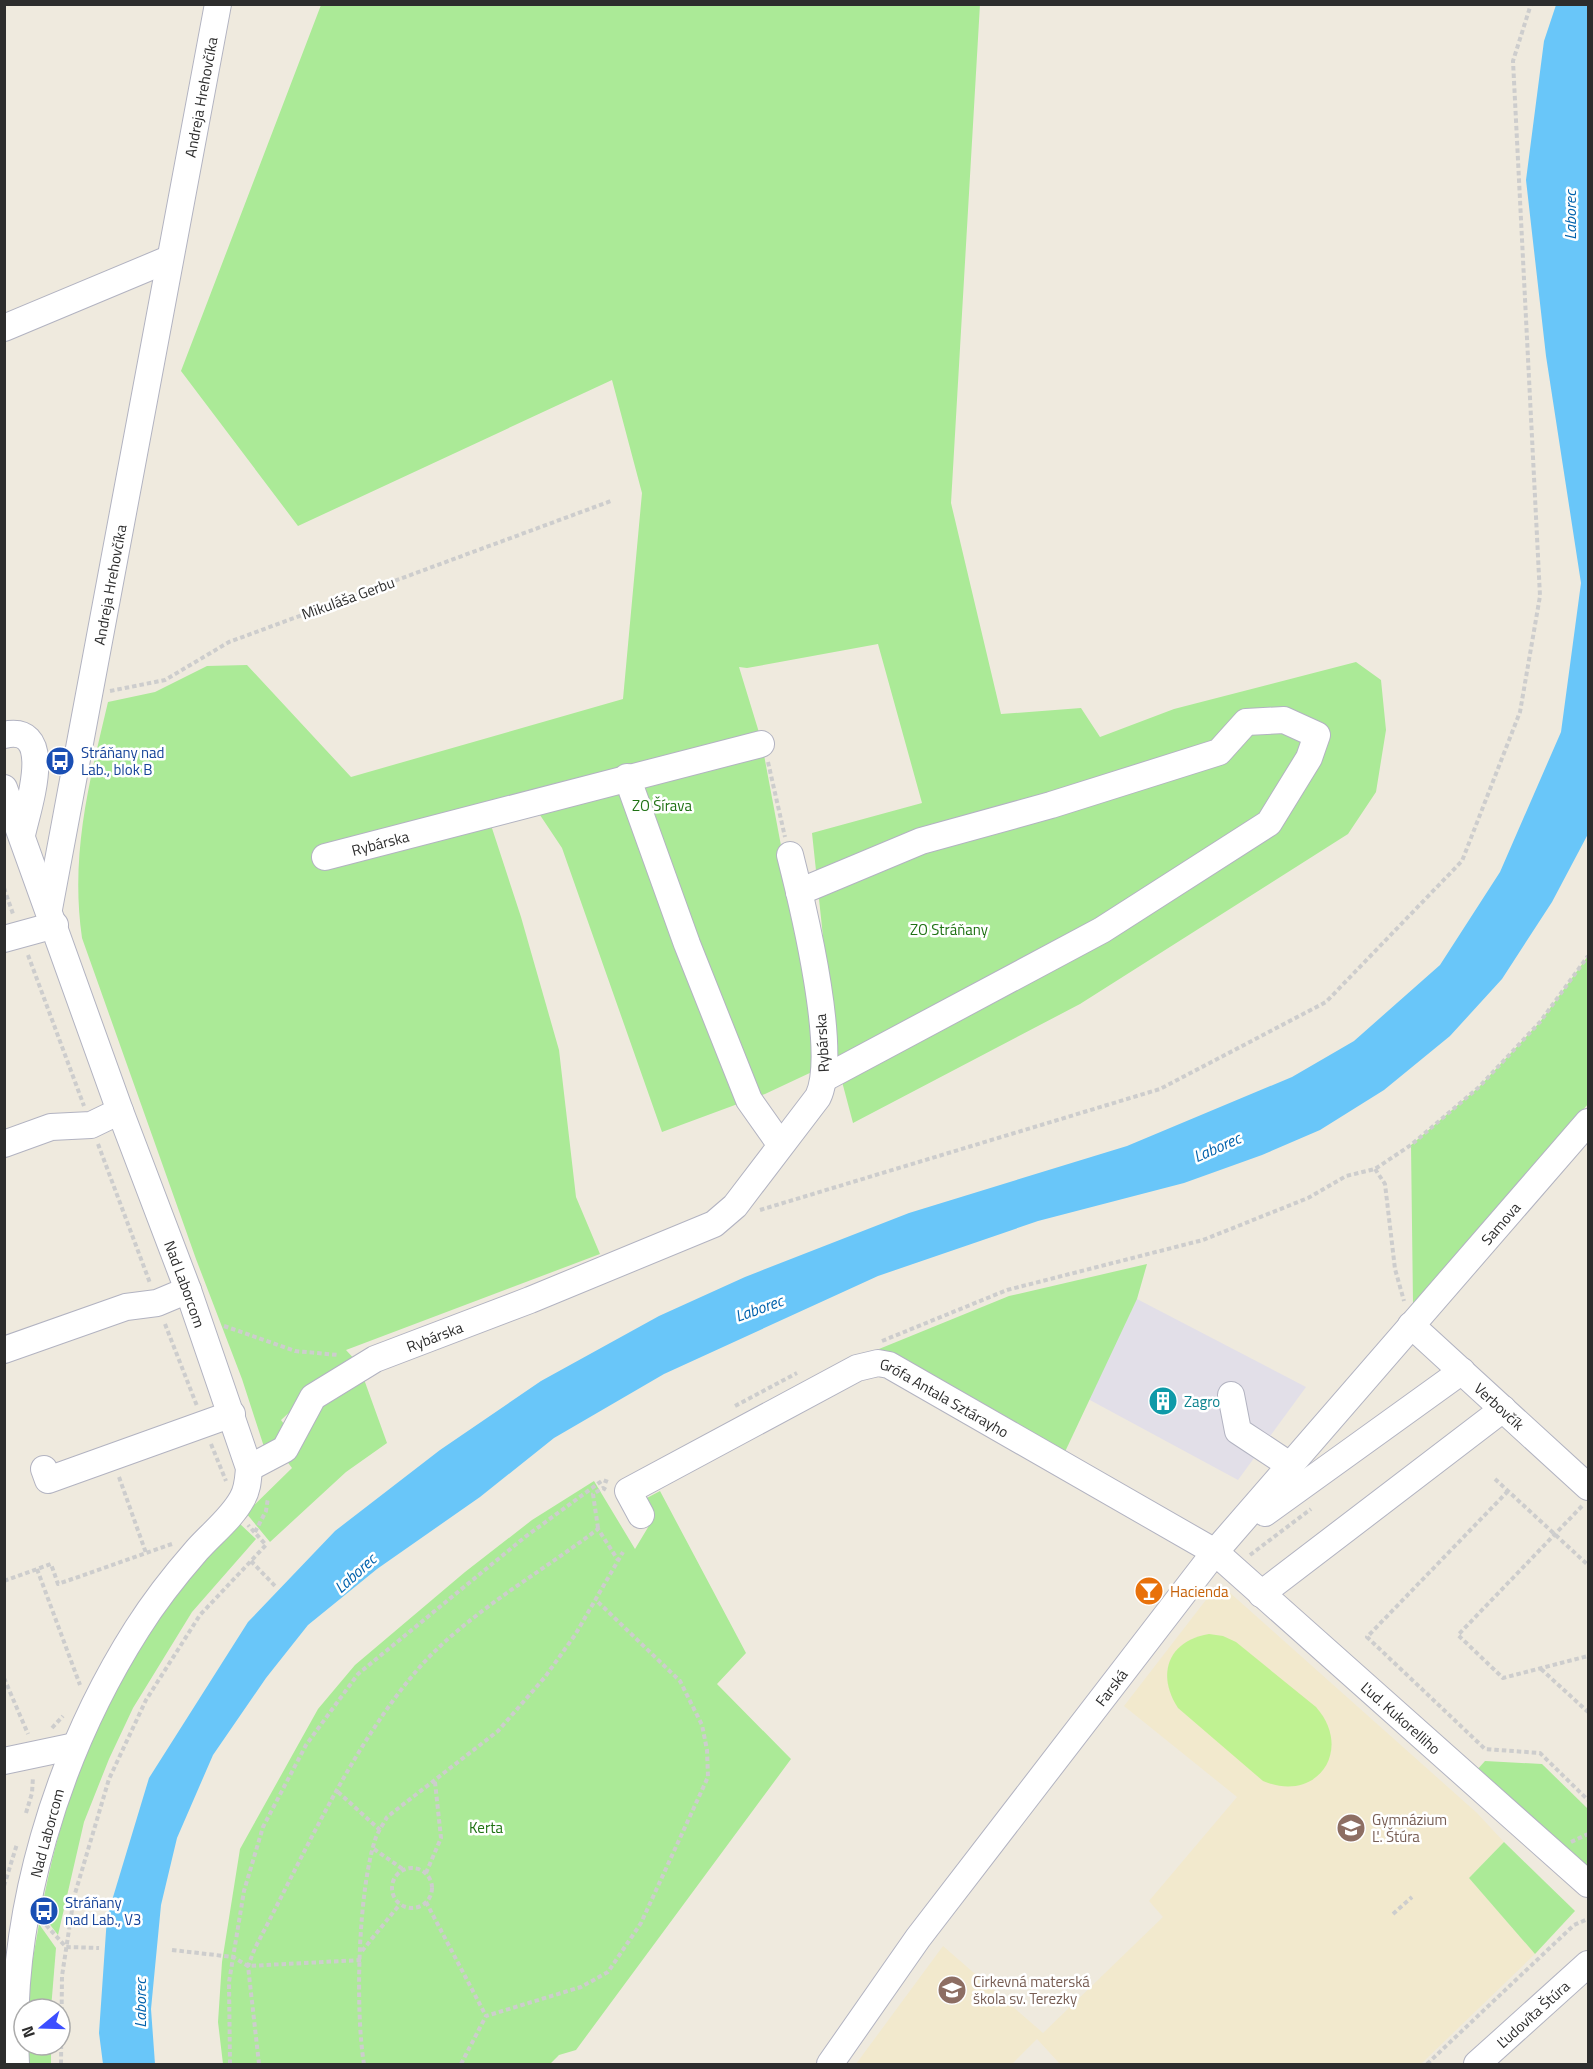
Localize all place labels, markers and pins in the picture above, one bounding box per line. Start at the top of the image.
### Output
place label: Stráňany nad Lab., blok B [81,741,165,781]
bus stop icon: Stráňany nad Lab., blok B [44,745,76,777]
building icon: Zagro [1147,1385,1179,1417]
place label: Zagro [1184,1390,1220,1413]
bar icon: Hacienda [1133,1575,1165,1607]
place label: Hacienda [1170,1580,1229,1603]
place label: Gymnázium Ľ. Štúra [1372,1808,1447,1848]
school or university icon: Gymnázium Ľ. Štúra [1335,1812,1367,1844]
place label: Stráňany nad Lab., V3 [65,1891,141,1931]
bus stop icon: Stráňany nad Lab., V3 [28,1895,60,1927]
place label: Cirkevná materská škola sv. Terezky [973,1970,1090,2010]
school or university icon: Cirkevná materská škola sv. Terezky [936,1974,968,2006]

